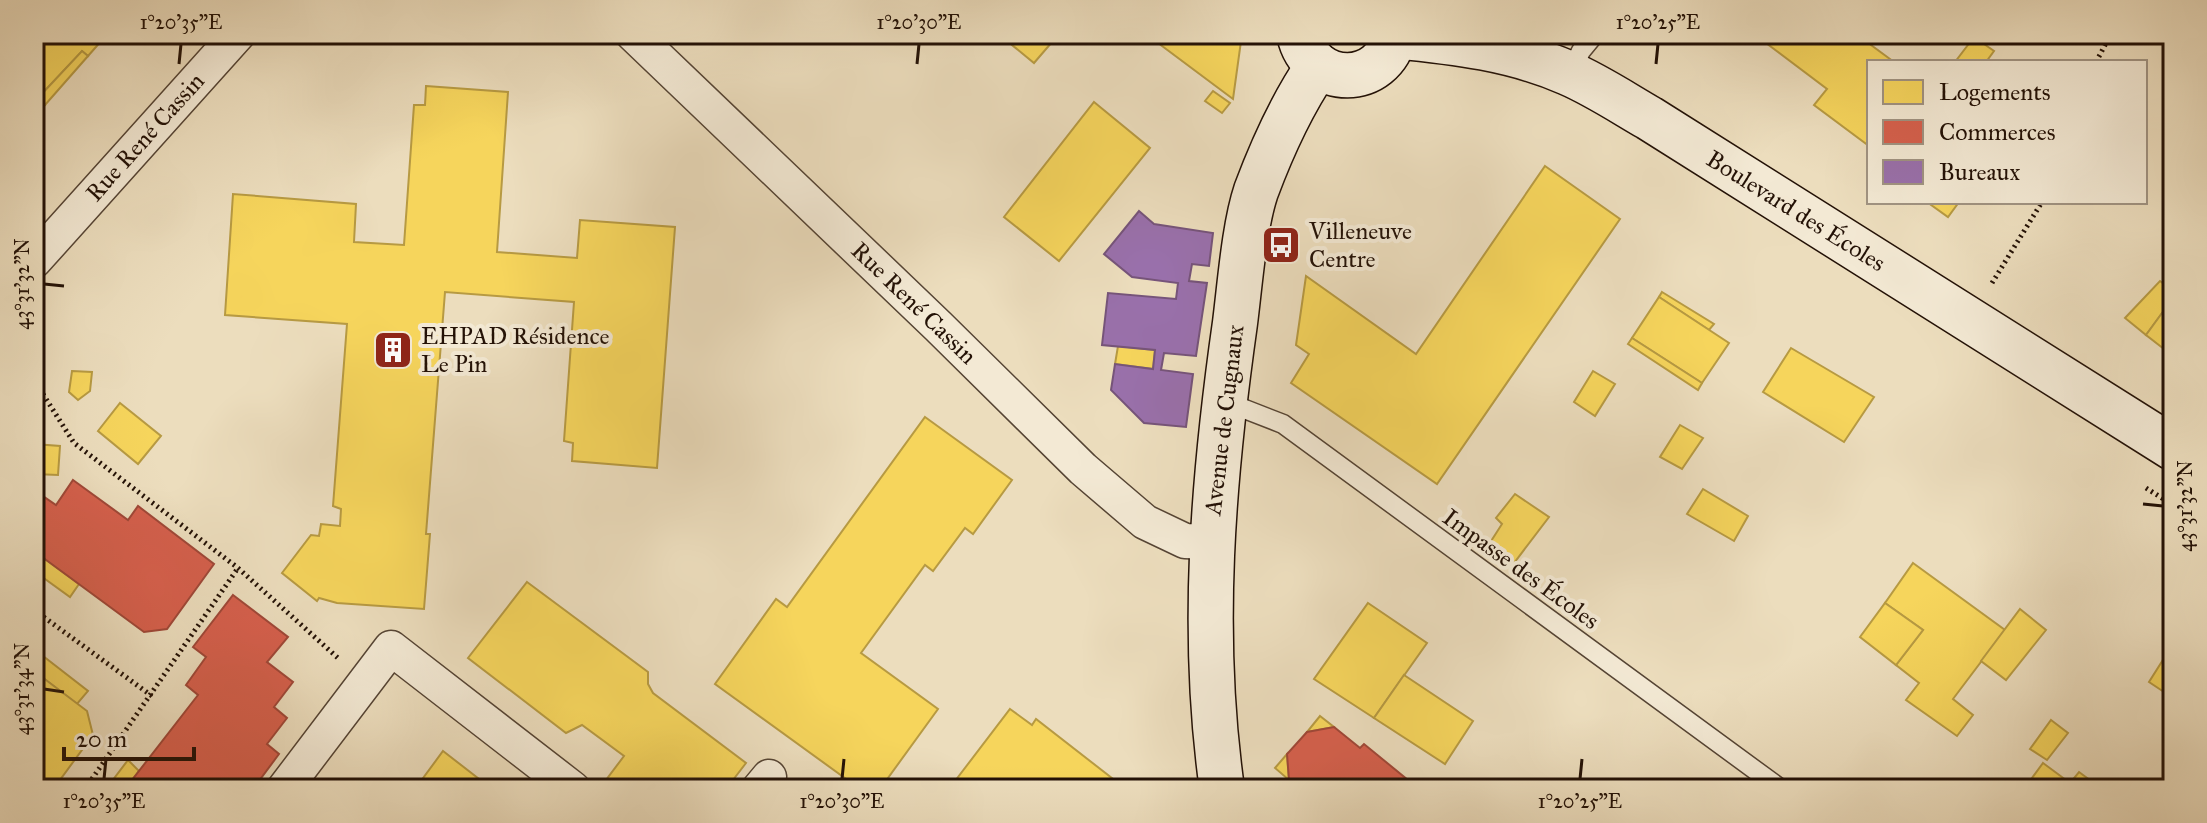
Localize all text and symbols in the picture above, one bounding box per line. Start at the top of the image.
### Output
text: 1°20'35"E [140,10,222,34]
text: 1°20'30"E [877,10,961,34]
text: 1°20'25"E [1616,10,1700,34]
legend [1867,60,2147,204]
street label: Rue René Cassin [79,66,211,208]
text: Logements [1939,77,2050,107]
text: Commerces [1939,117,2056,147]
street label: Boulevard des Écoles [1701,144,1891,278]
text: Bureaux [1939,157,2020,187]
place label: Villeneuve Centre [1308,216,1412,274]
bus stop icon: Villeneuve Centre [1260,224,1302,266]
street label: Rue René Cassin [845,236,983,370]
text: 43°31'32"N [10,238,34,330]
place label: EHPAD Résidence Le Pin [421,321,610,379]
street label: Avenue de Cugnaux [1197,323,1251,518]
building icon: EHPAD Résidence Le Pin [372,329,414,371]
text: 43°31'32"N [2173,460,2197,552]
street label: Impasse des Écoles [1437,502,1605,636]
text: 43°31'34"N [10,643,34,735]
scale bar [64,711,194,761]
text: 20 m [76,724,127,754]
text: 1°20'35"E [63,789,145,813]
text: 1°20'30"E [800,789,884,813]
text: 1°20'25"E [1538,789,1622,813]

